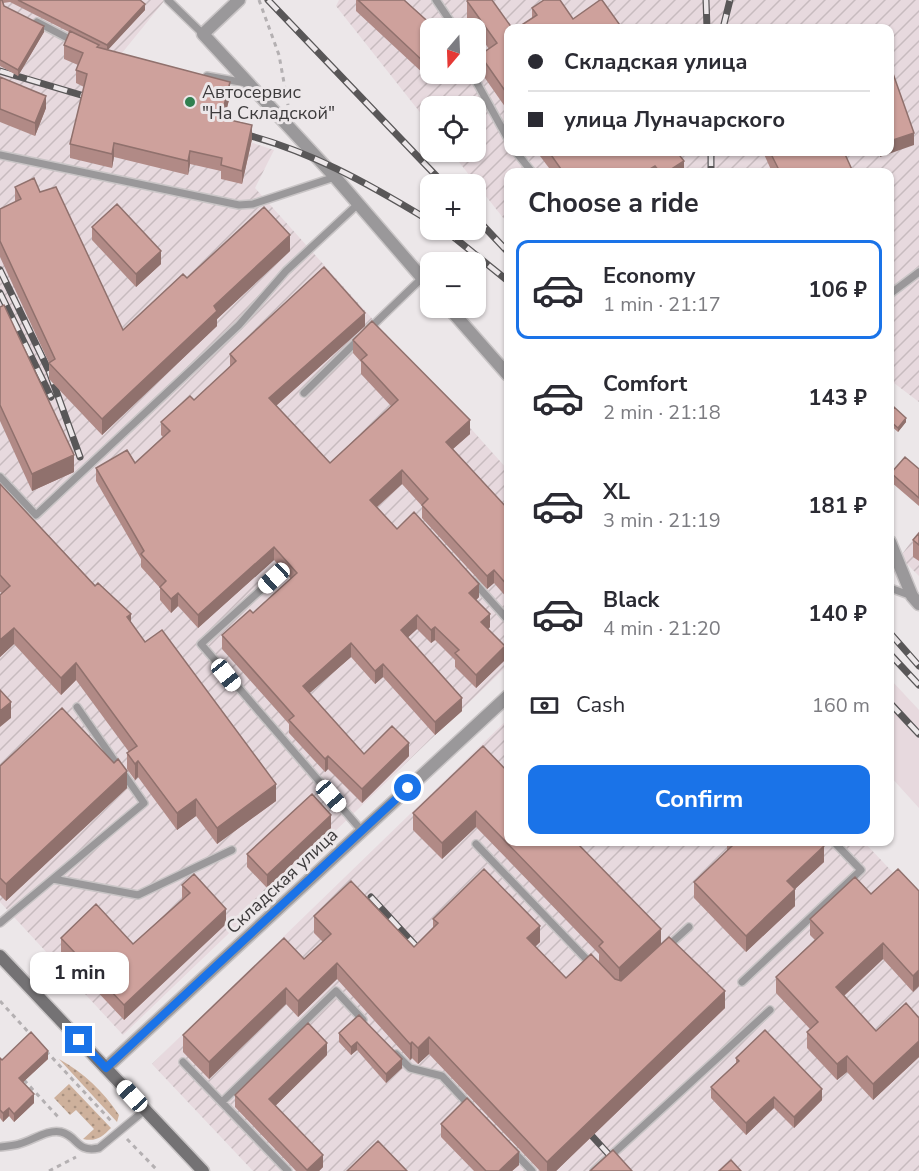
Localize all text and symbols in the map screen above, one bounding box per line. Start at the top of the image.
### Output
north arrow [420,18,486,84]
map controls [420,18,486,318]
text: Складская улица [564,47,748,77]
place label: Автосервис "На Складской" [202,80,335,125]
marker: Автосервис "На Складской" [183,95,197,109]
button: locate [420,96,486,162]
text: улица Луначарского [564,105,785,135]
button: + [420,174,486,240]
text: Choose a ride [528,185,699,222]
button: − [420,252,486,318]
text: Economy [603,261,695,291]
icon: car [531,263,585,317]
text: 106 ₽ [808,275,867,305]
text: 1 min · 21:17 [603,291,721,318]
text: Comfort [603,369,687,399]
icon: car [531,371,585,425]
text: 143 ₽ [808,383,867,413]
text: 2 min · 21:18 [603,399,721,426]
text: XL [603,477,630,507]
icon: car [531,479,585,533]
text: 181 ₽ [808,491,867,521]
text: 3 min · 21:19 [603,507,721,534]
car [255,559,293,597]
text: Black [603,585,659,615]
icon: car [531,587,585,641]
text: 140 ₽ [808,599,867,629]
text: 4 min · 21:20 [603,615,721,642]
car [208,655,244,695]
icon: cash [528,689,561,722]
text: Cash [576,690,625,720]
text: 160 m [812,692,870,719]
button: Confirm [528,765,870,834]
route start [394,774,421,801]
car [312,777,350,815]
street label: Складская улица [221,823,343,939]
callout: 1 min [29,953,128,995]
text: 1 min [54,959,105,986]
route end [65,1026,92,1053]
car [113,1077,151,1115]

